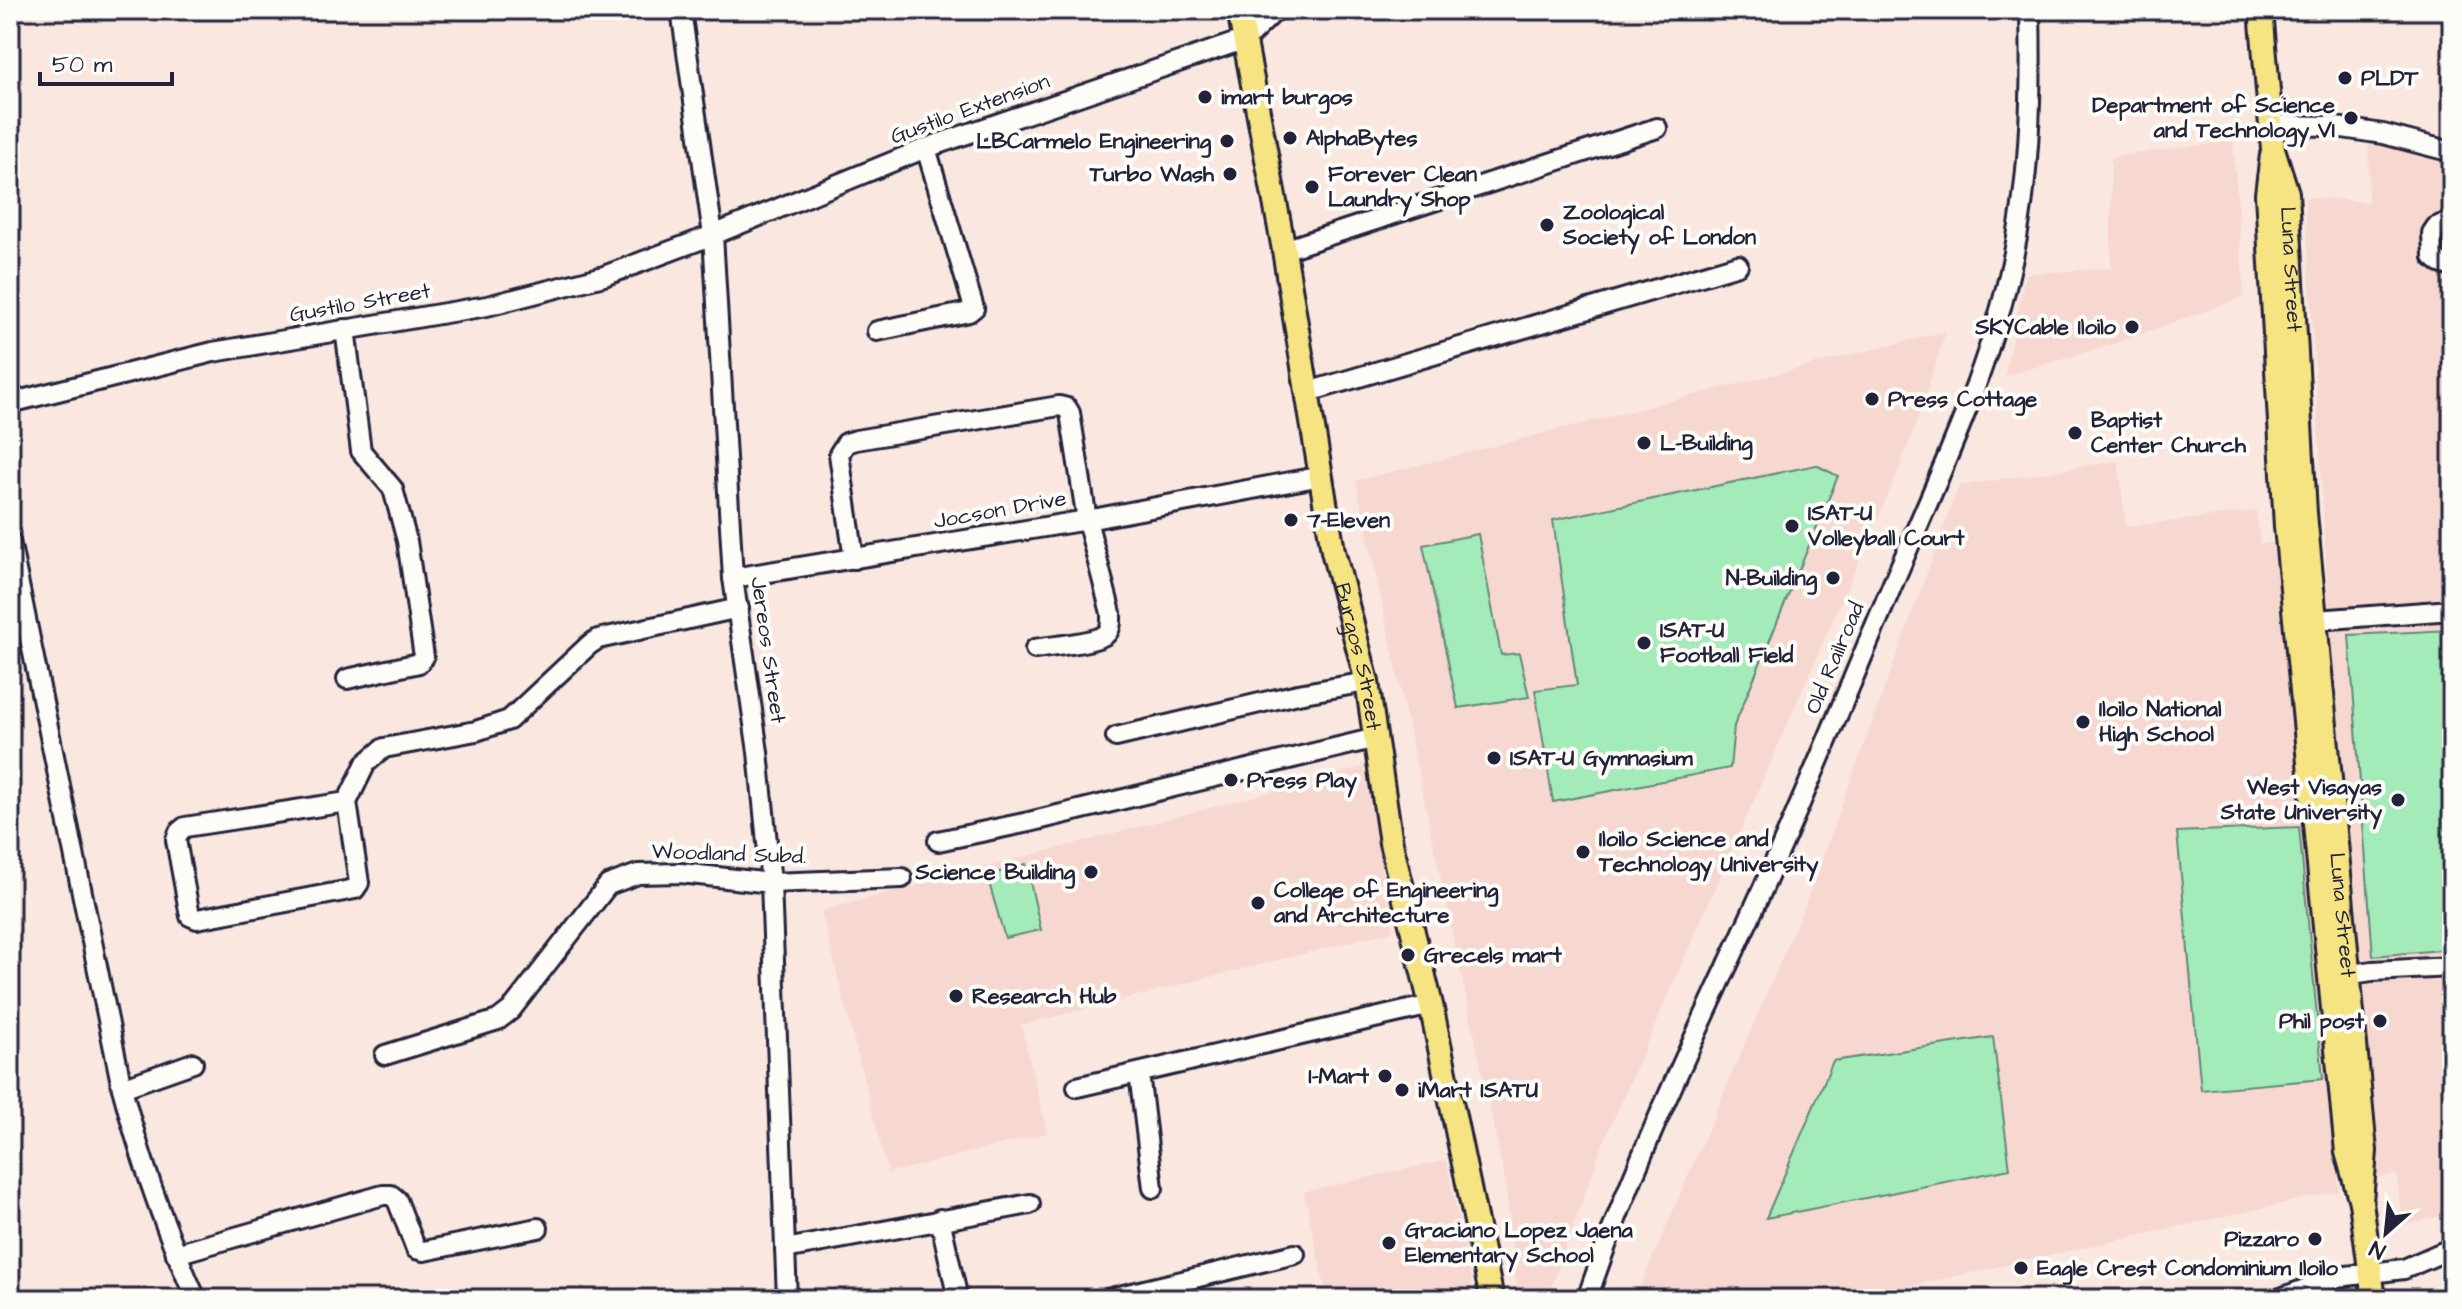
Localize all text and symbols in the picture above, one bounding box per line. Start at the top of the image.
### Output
scale bar [40,36,172,86]
text: 50 m [52,48,113,82]
place label: PLDT [2361,63,2420,94]
street label: Gustilo Extension [886,66,1054,152]
marker: PLDT [2336,69,2354,87]
place label: imart burgos [1221,82,1353,114]
marker: imart burgos [1196,88,1214,106]
place label: Department of Science and Technology VI [2092,90,2335,148]
marker: Department of Science and Technology VI [2342,109,2360,127]
place label: AlphaBytes [1306,123,1417,156]
place label: LBCarmelo Engineering [976,126,1212,158]
marker: AlphaBytes [1281,129,1299,147]
marker: LBCarmelo Engineering [1218,132,1236,150]
place label: Turbo Wash [1089,159,1215,190]
place label: Forever Clean Laundry Shop [1328,159,1477,217]
marker: Turbo Wash [1221,165,1239,183]
marker: Forever Clean Laundry Shop [1303,178,1321,196]
place label: Zoological Society of London [1562,197,1756,255]
street label: Luna Street [2272,206,2310,333]
marker: Zoological Society of London [1538,216,1556,234]
street label: Gustilo Street [287,275,433,331]
place label: SKYCable Iloilo [1974,312,2117,343]
marker: SKYCable Iloilo [2123,318,2141,336]
place label: Press Cottage [1888,384,2037,416]
marker: Press Cottage [1863,390,1881,408]
place label: Baptist Center Church [2091,405,2247,461]
marker: Baptist Center Church [2066,424,2084,442]
place label: L-Building [1660,428,1753,460]
marker: L-Building [1635,434,1653,452]
street label: Jocson Drive [931,483,1069,537]
place label: ISAT-U Volleyball Court [1807,498,1966,556]
place label: 7-Eleven [1306,505,1390,536]
marker: 7-Eleven [1282,511,1300,529]
marker: ISAT-U Volleyball Court [1783,517,1801,535]
place label: N-Building [1726,563,1818,595]
marker: N-Building [1824,569,1842,587]
street label: Jereos Street [742,575,794,725]
street label: Burgos Street [1326,580,1390,733]
street label: Old Railroad [1797,597,1873,719]
place label: ISAT-U Football Field [1660,615,1794,671]
marker: ISAT-U Football Field [1635,634,1653,652]
place label: Iloilo National High School [2099,694,2222,751]
marker: Iloilo National High School [2074,713,2092,731]
place label: ISAT-U Gymnasium [1510,743,1693,776]
marker: ISAT-U Gymnasium [1485,749,1503,767]
place label: Press Play [1247,765,1358,798]
marker: Press Play [1222,771,1240,789]
place label: West Visayas State University [2220,772,2383,830]
marker: West Visayas State University [2389,791,2407,809]
place label: Iloilo Science and Technology University [1598,824,1819,882]
street label: Woodland Subd. [651,836,807,872]
marker: Iloilo Science and Technology University [1574,843,1592,861]
street label: Luna Street [2322,851,2364,979]
place label: Science Building [915,857,1076,889]
marker: Science Building [1082,863,1100,881]
place label: College of Engineering and Architecture [1273,875,1499,931]
marker: College of Engineering and Architecture [1249,894,1267,912]
place label: Grecels mart [1424,940,1563,971]
marker: Grecels mart [1399,946,1417,964]
place label: Research Hub [972,981,1117,1012]
marker: Research Hub [947,987,965,1005]
place label: Phil post [2279,1006,2365,1037]
marker: Phil post [2371,1012,2389,1030]
place label: I-Mart [1308,1061,1370,1092]
marker: I-Mart [1376,1067,1394,1085]
place label: iMart ISATU [1418,1075,1538,1106]
marker: iMart ISATU [1393,1081,1411,1099]
north arrow [2346,1193,2426,1273]
place label: Graciano Lopez Jaena Elementary School [1405,1215,1633,1273]
place label: Pizzaro [2224,1224,2300,1255]
marker: Pizzaro [2306,1230,2324,1248]
text: N [2364,1232,2391,1266]
marker: Graciano Lopez Jaena Elementary School [1380,1234,1398,1252]
place label: Eagle Crest Condominium Iloilo [2037,1253,2339,1285]
marker: Eagle Crest Condominium Iloilo [2012,1259,2030,1277]

